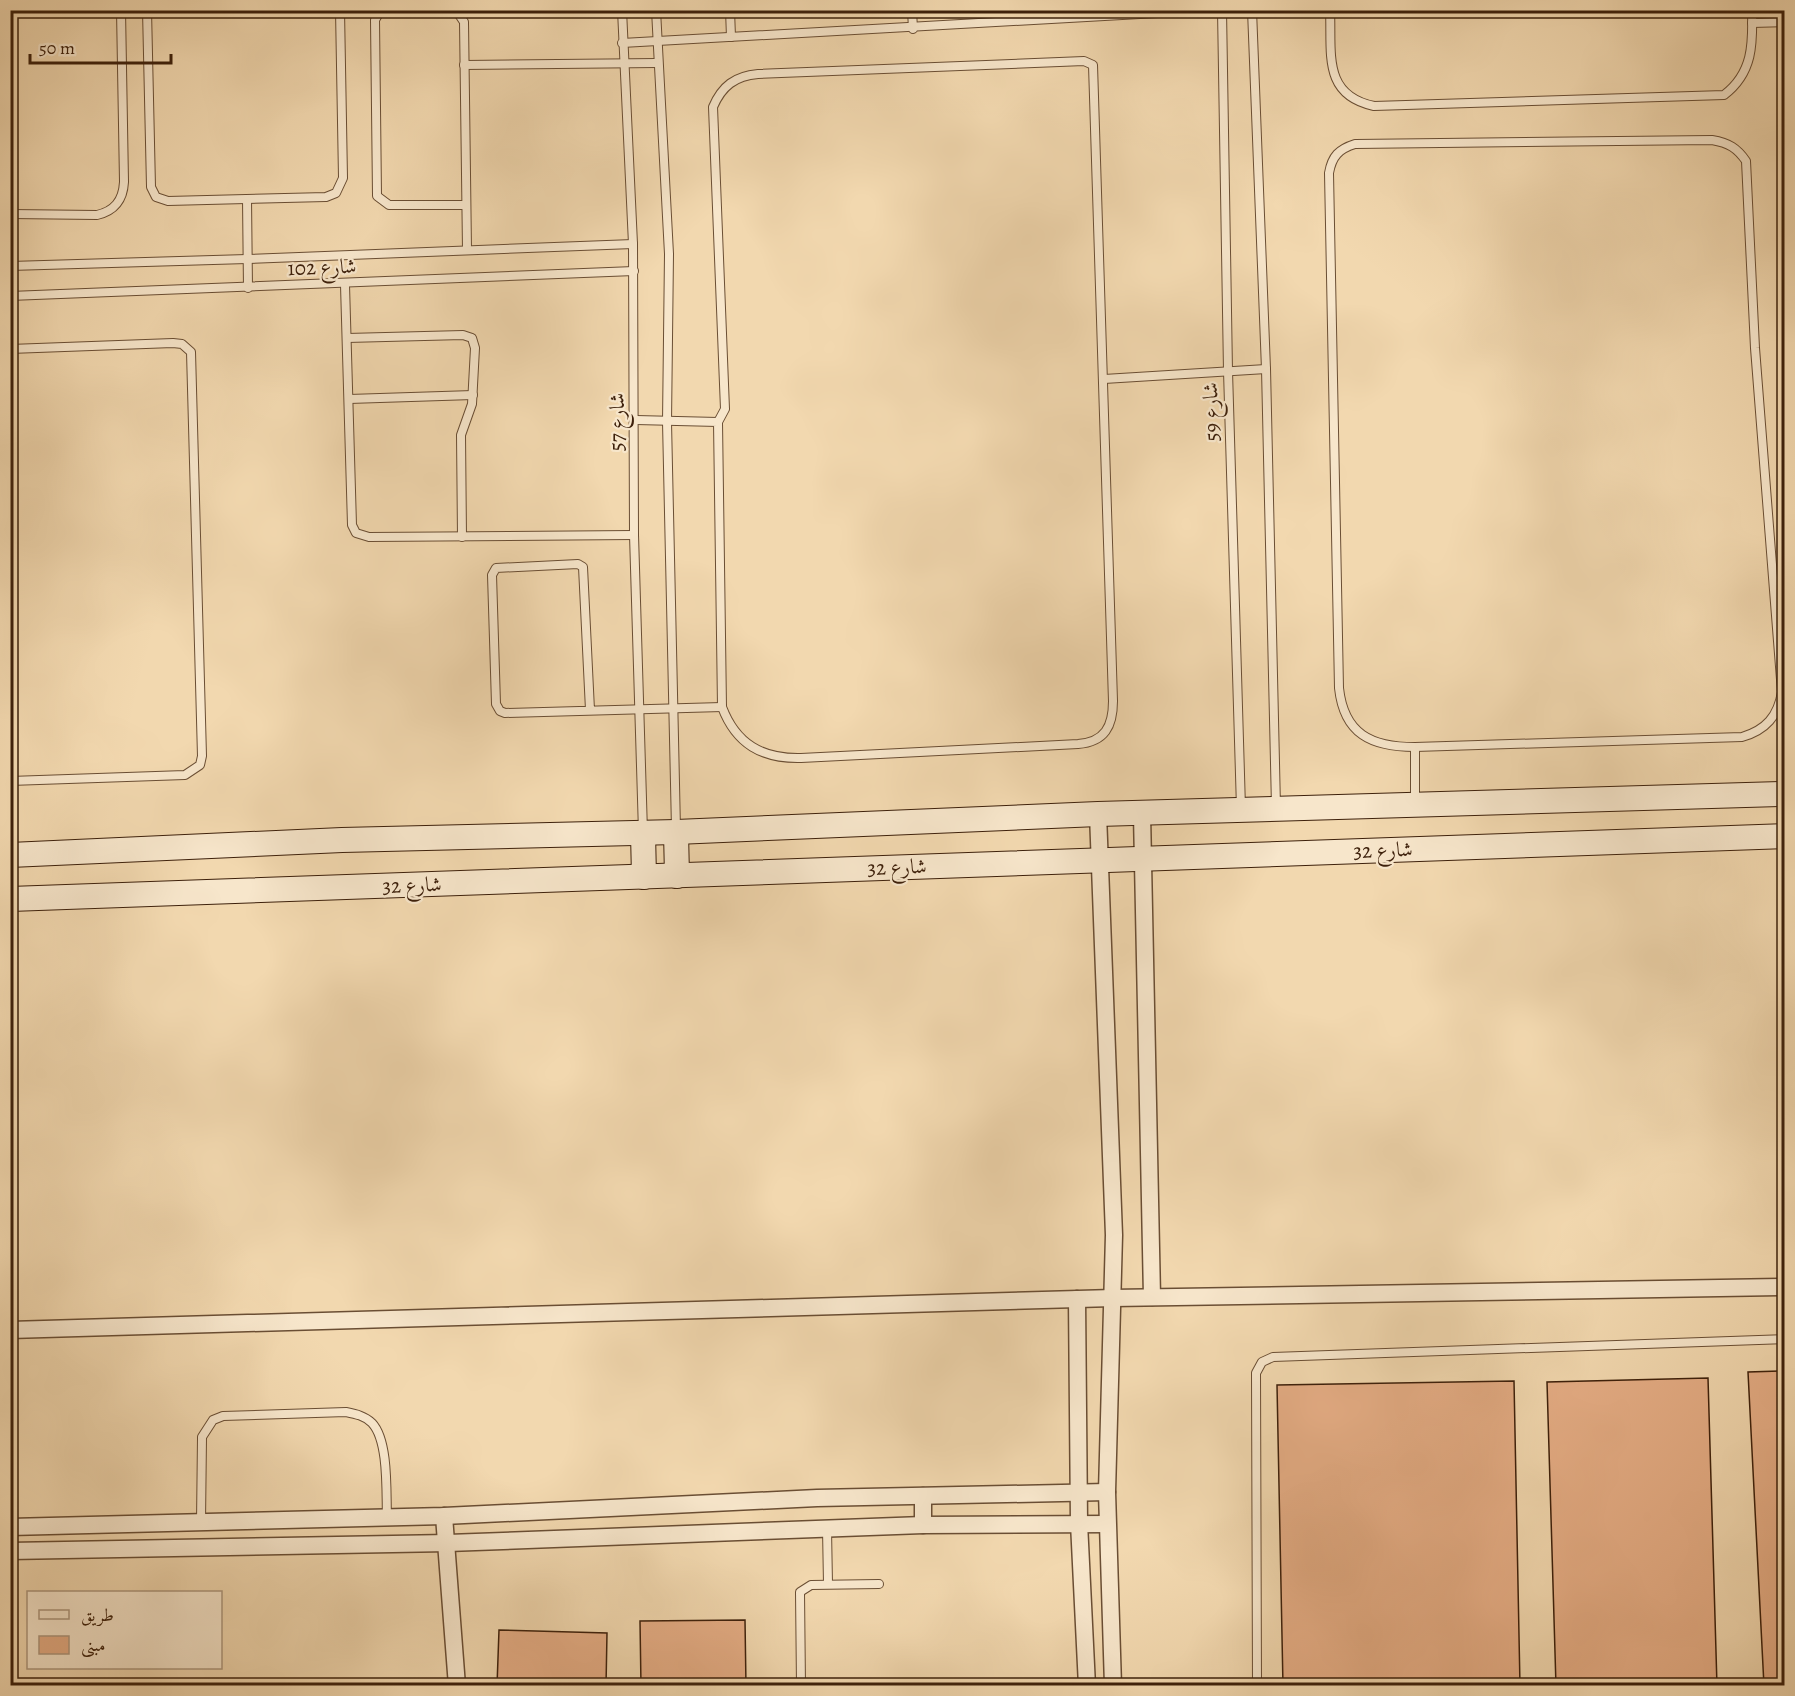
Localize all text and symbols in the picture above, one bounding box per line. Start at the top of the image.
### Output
scale bar [30,27,171,65]
text: 50 m [39,36,75,60]
street label: شارع 102 [287,252,357,286]
street label: شارع 59 [1196,382,1230,442]
street label: شارع 57 [603,393,635,451]
street label: شارع 32 [1353,835,1413,869]
street label: شارع 32 [867,852,927,886]
street label: شارع 32 [382,870,442,904]
legend [27,1591,222,1669]
text: طريق [81,1603,114,1627]
text: مبنى [81,1633,106,1658]

